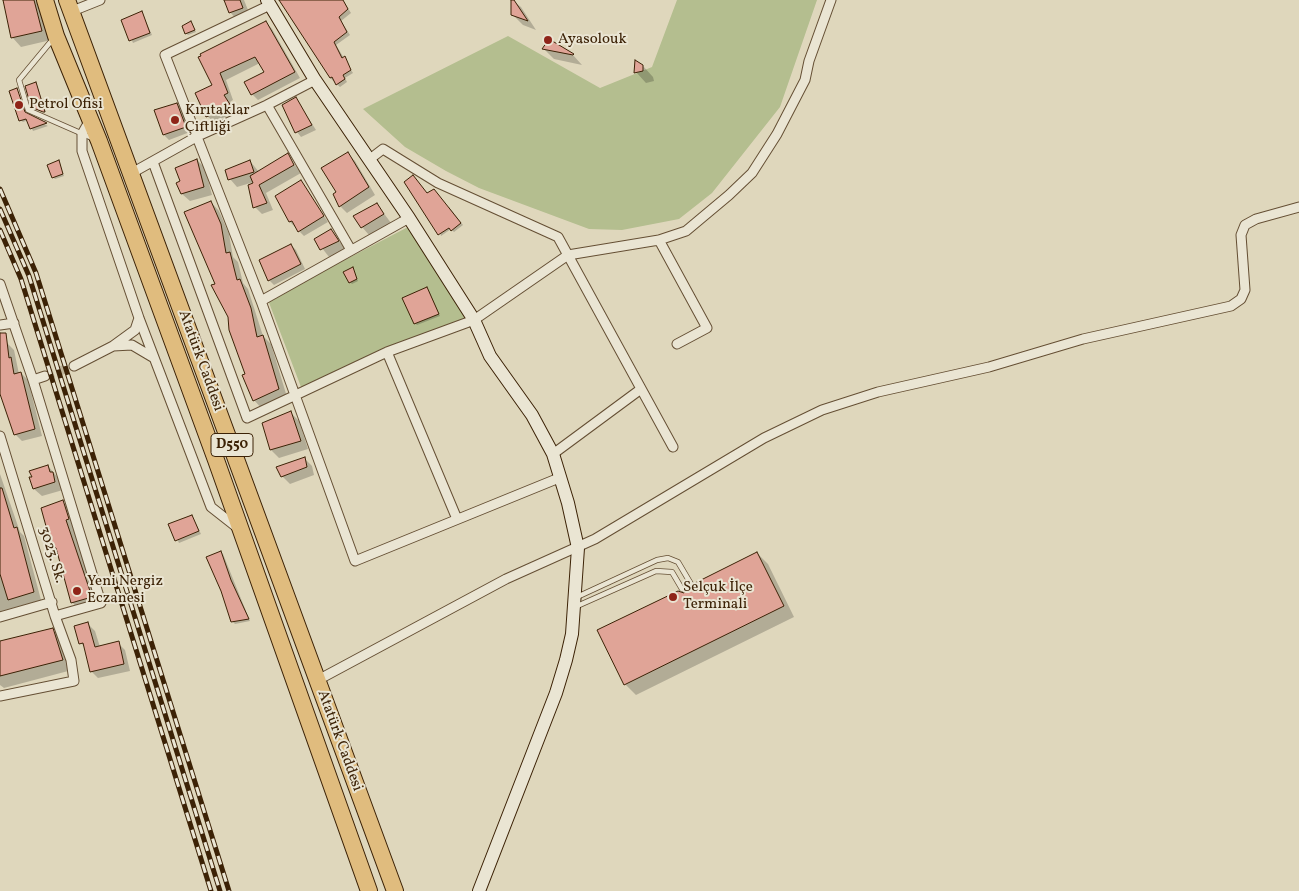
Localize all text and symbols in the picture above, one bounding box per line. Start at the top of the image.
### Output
place label: Ayasolouk [558,31,627,49]
marker: Ayasolouk [542,34,554,46]
place label: Petrol Ofisi [29,96,103,114]
marker: Petrol Ofisi [13,99,25,111]
place label: Kırıtaklar Çiftliği [185,102,250,137]
marker: Kırıtaklar Çiftliği [169,114,181,126]
street label: Atatürk Caddesi [173,308,227,414]
road number: D550 [211,434,253,456]
street label: 3023. Sk. [34,525,68,585]
place label: Yeni Nergiz Eczanesi [87,573,163,608]
place label: Selçuk İlçe Terminali [683,579,753,614]
marker: Yeni Nergiz Eczanesi [71,585,83,597]
marker: Selçuk İlçe Terminali [667,591,679,603]
street label: Atatürk Caddesi [312,688,366,794]

